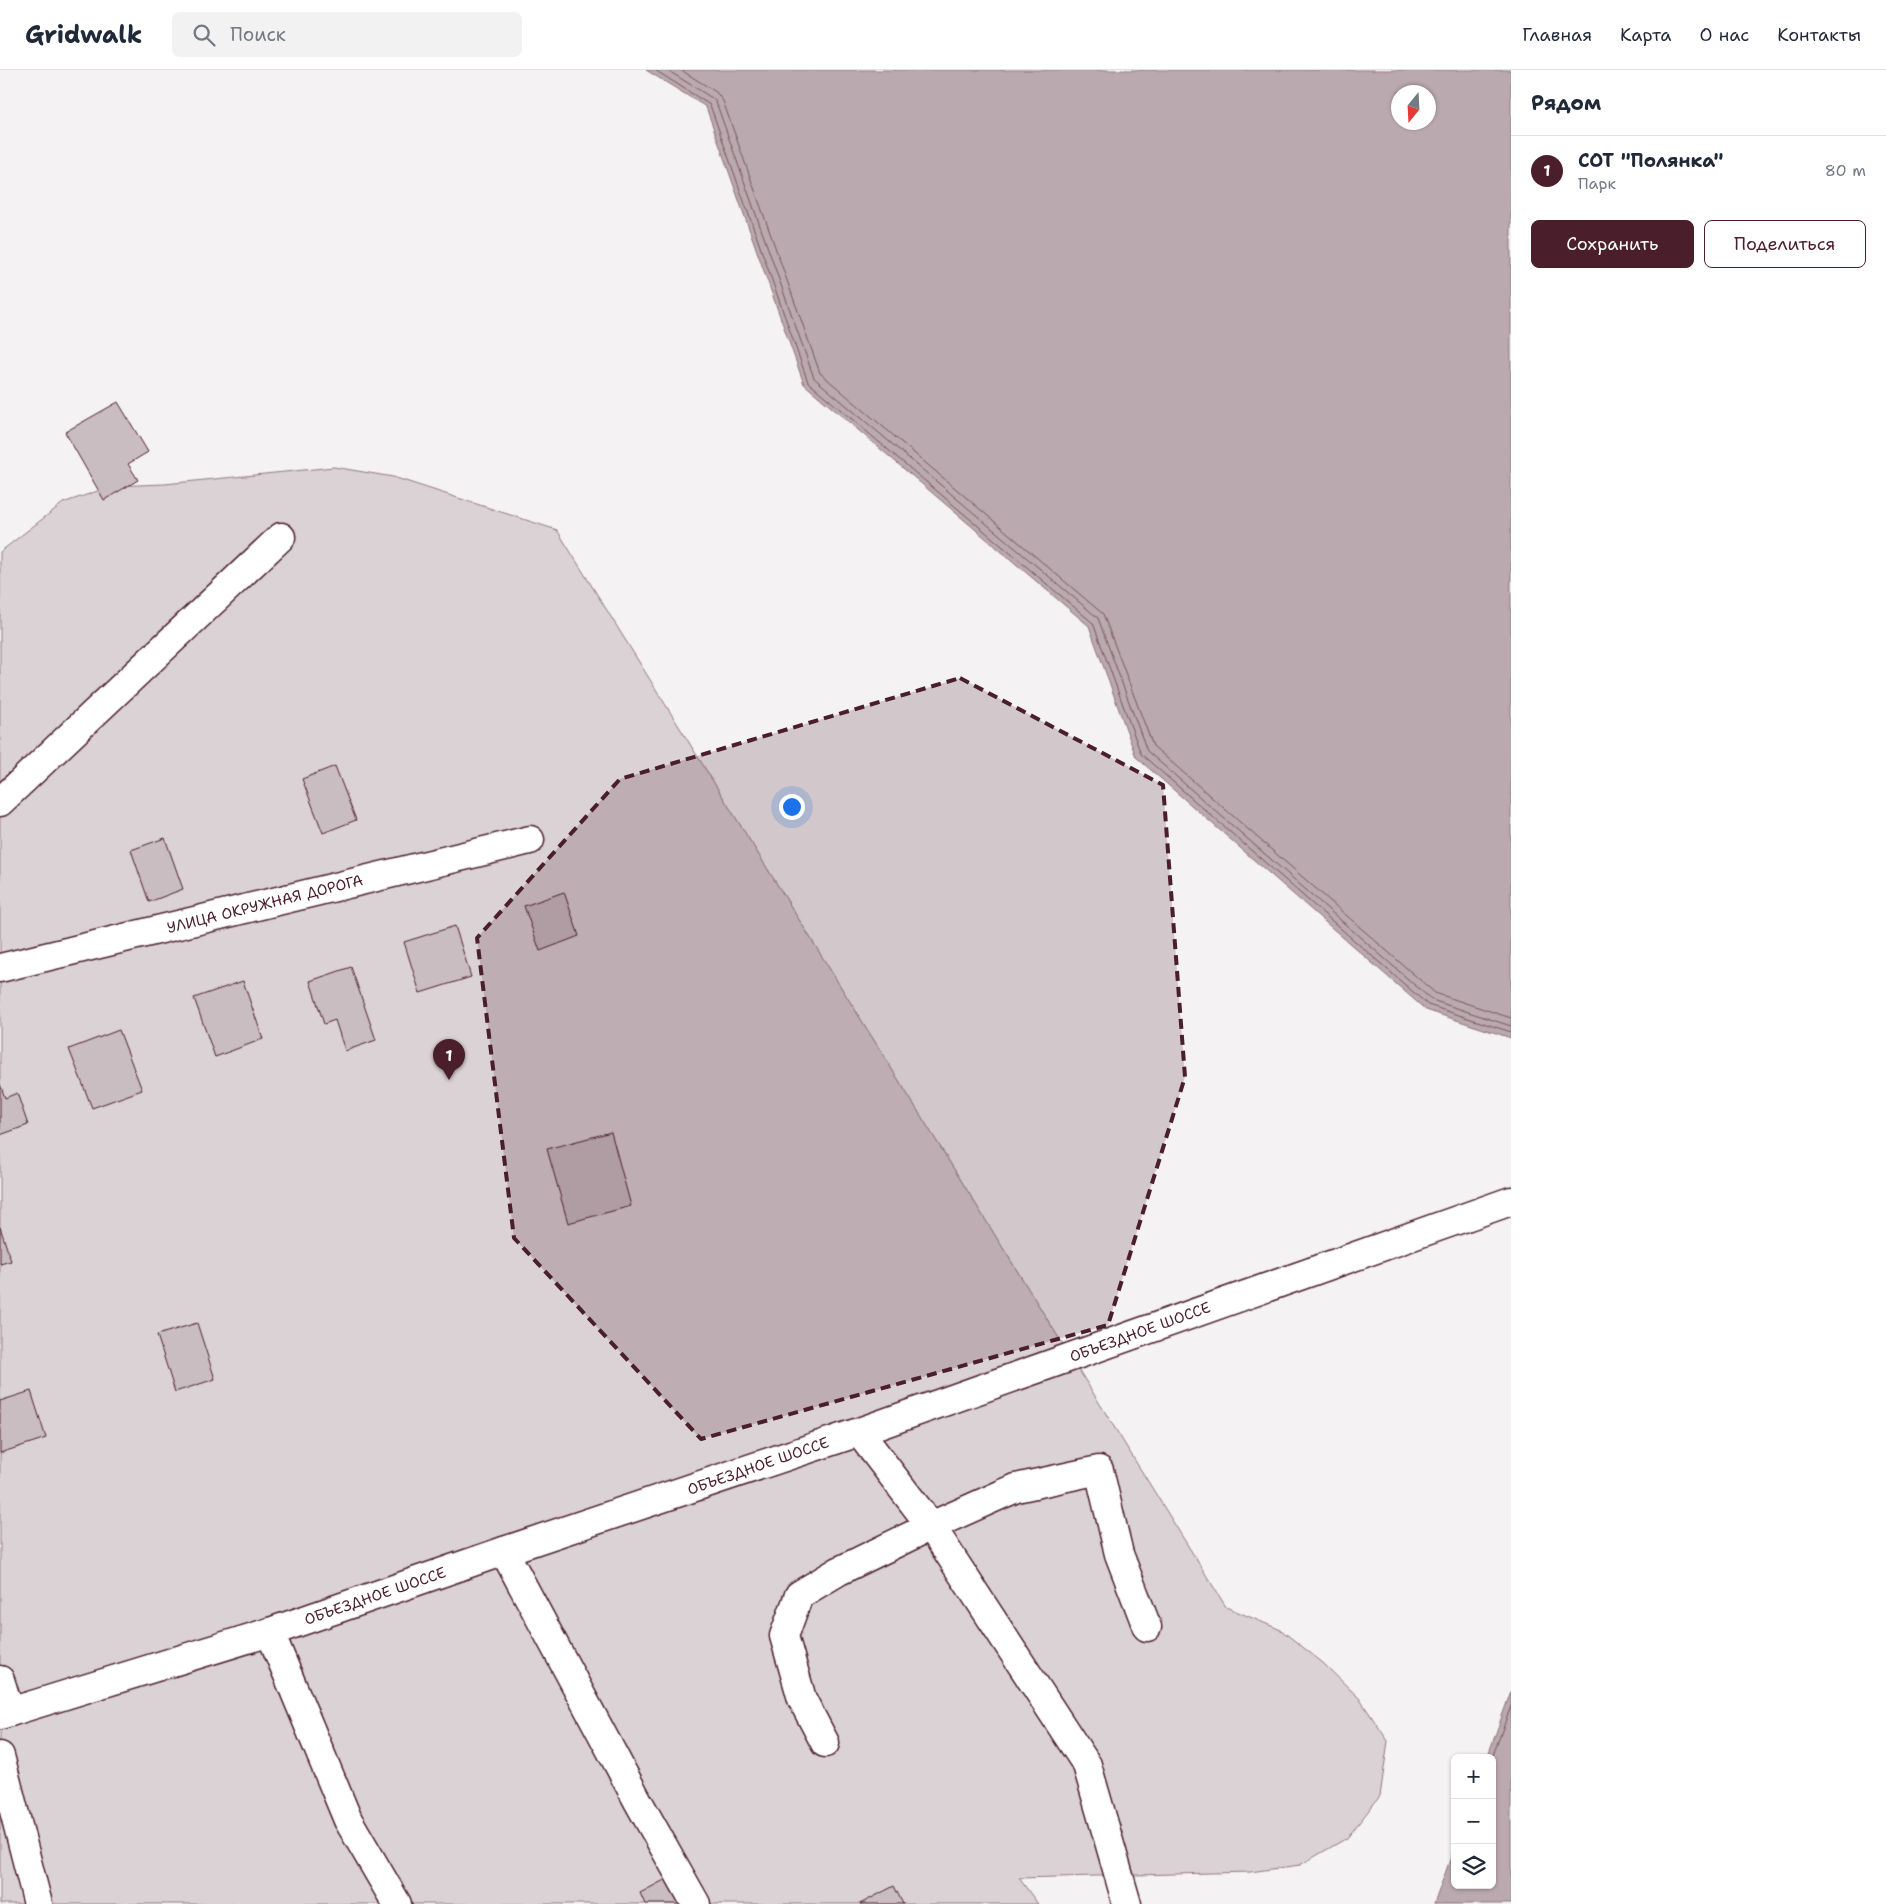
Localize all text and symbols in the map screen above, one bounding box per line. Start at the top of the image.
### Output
search box [172,12,522,57]
text: Gridwalk [25,19,142,51]
icon: search [190,21,218,49]
text: Поиск [230,22,286,47]
text: Главная [1522,23,1592,47]
text: Карта [1620,23,1672,47]
text: О нас [1700,23,1749,47]
text: Контакты [1777,23,1861,47]
north arrow [1391,85,1436,130]
text: Рядом [1531,89,1601,117]
text: СОТ "Полянка" [1578,148,1723,173]
text: 1 [1543,160,1551,181]
text: 80 m [1825,160,1866,181]
text: Парк [1578,173,1616,194]
button: Сохранить [1531,220,1694,268]
button: Поделиться [1704,220,1866,268]
your location [779,794,805,820]
street label: УЛИЦА ОКРУЖНАЯ ДОРОГА [165,870,365,938]
pin: 1 [433,1039,465,1080]
street label: ОБЪЕЗДНОЕ ШОССЕ [1067,1297,1213,1367]
street label: ОБЪЕЗДНОЕ ШОССЕ [685,1432,831,1500]
street label: ОБЪЕЗДНОЕ ШОССЕ [302,1562,448,1630]
map controls [1451,1754,1496,1889]
button: + [1451,1754,1496,1799]
button: − [1451,1799,1496,1844]
button: layers [1451,1844,1496,1889]

